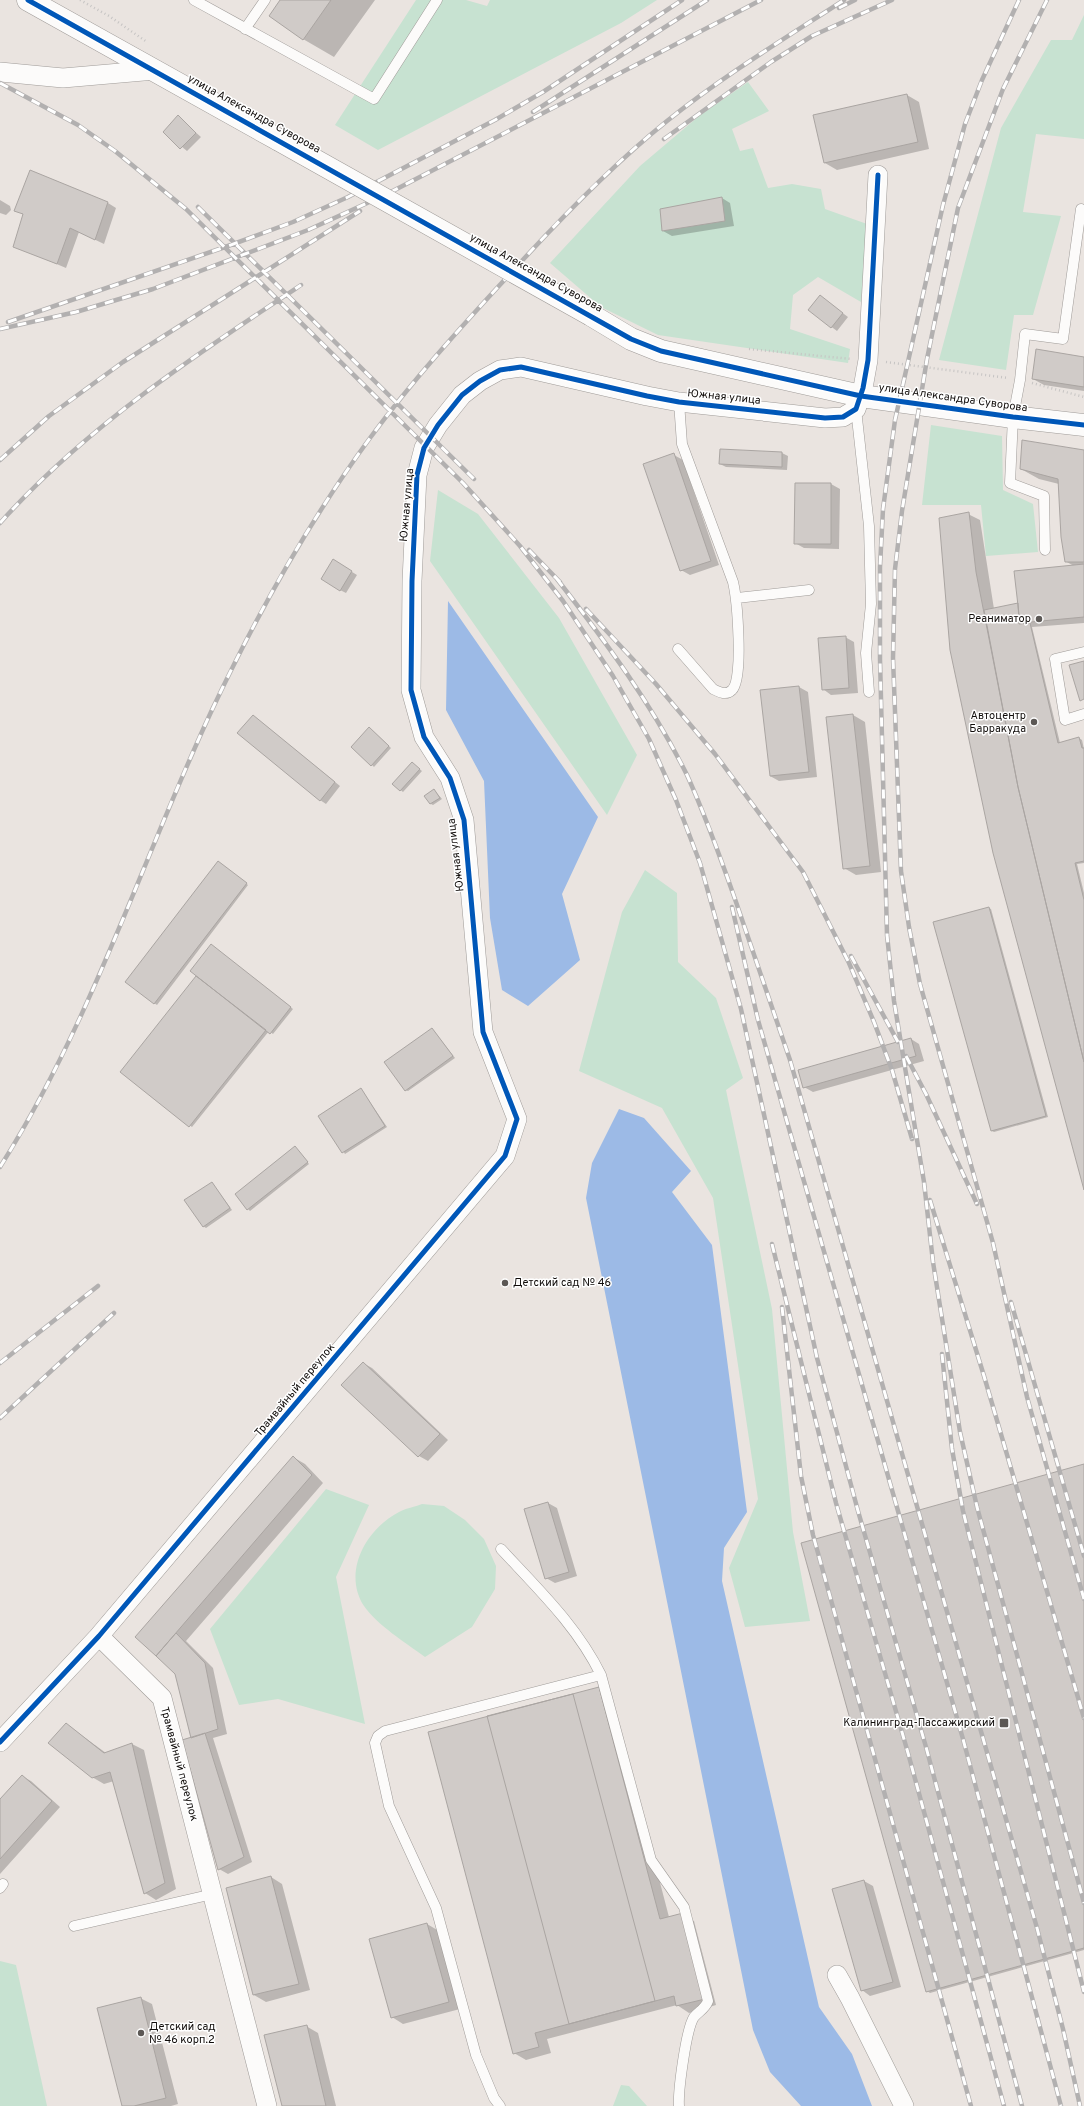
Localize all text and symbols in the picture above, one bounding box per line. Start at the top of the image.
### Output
street label: улица Александра Суворова [185,72,323,157]
street label: улица Александра Суворова [467,231,605,316]
street label: улица Александра Суворова [878,381,1028,415]
street label: Южная улица [687,386,762,408]
street label: Южная улица [397,468,417,542]
place label: Реаниматор [968,612,1031,626]
marker: Реаниматор [1034,614,1044,624]
place label: Автоцентр Барракуда [969,709,1026,736]
marker: Автоцентр Барракуда [1029,717,1039,727]
street label: Южная улица [445,817,467,892]
place label: Детский сад № 46 [513,1276,611,1290]
marker: Детский сад № 46 [500,1278,510,1288]
street label: Трамвайный переулок [252,1340,338,1440]
street label: Трамвайный переулок [157,1705,201,1823]
place label: Калининград-Пассажирский [843,1716,995,1730]
marker: Калининград-Пассажирский [998,1717,1010,1729]
place label: Детский сад № 46 корп.2 [149,2020,216,2047]
marker: Детский сад № 46 корп.2 [136,2028,146,2038]

